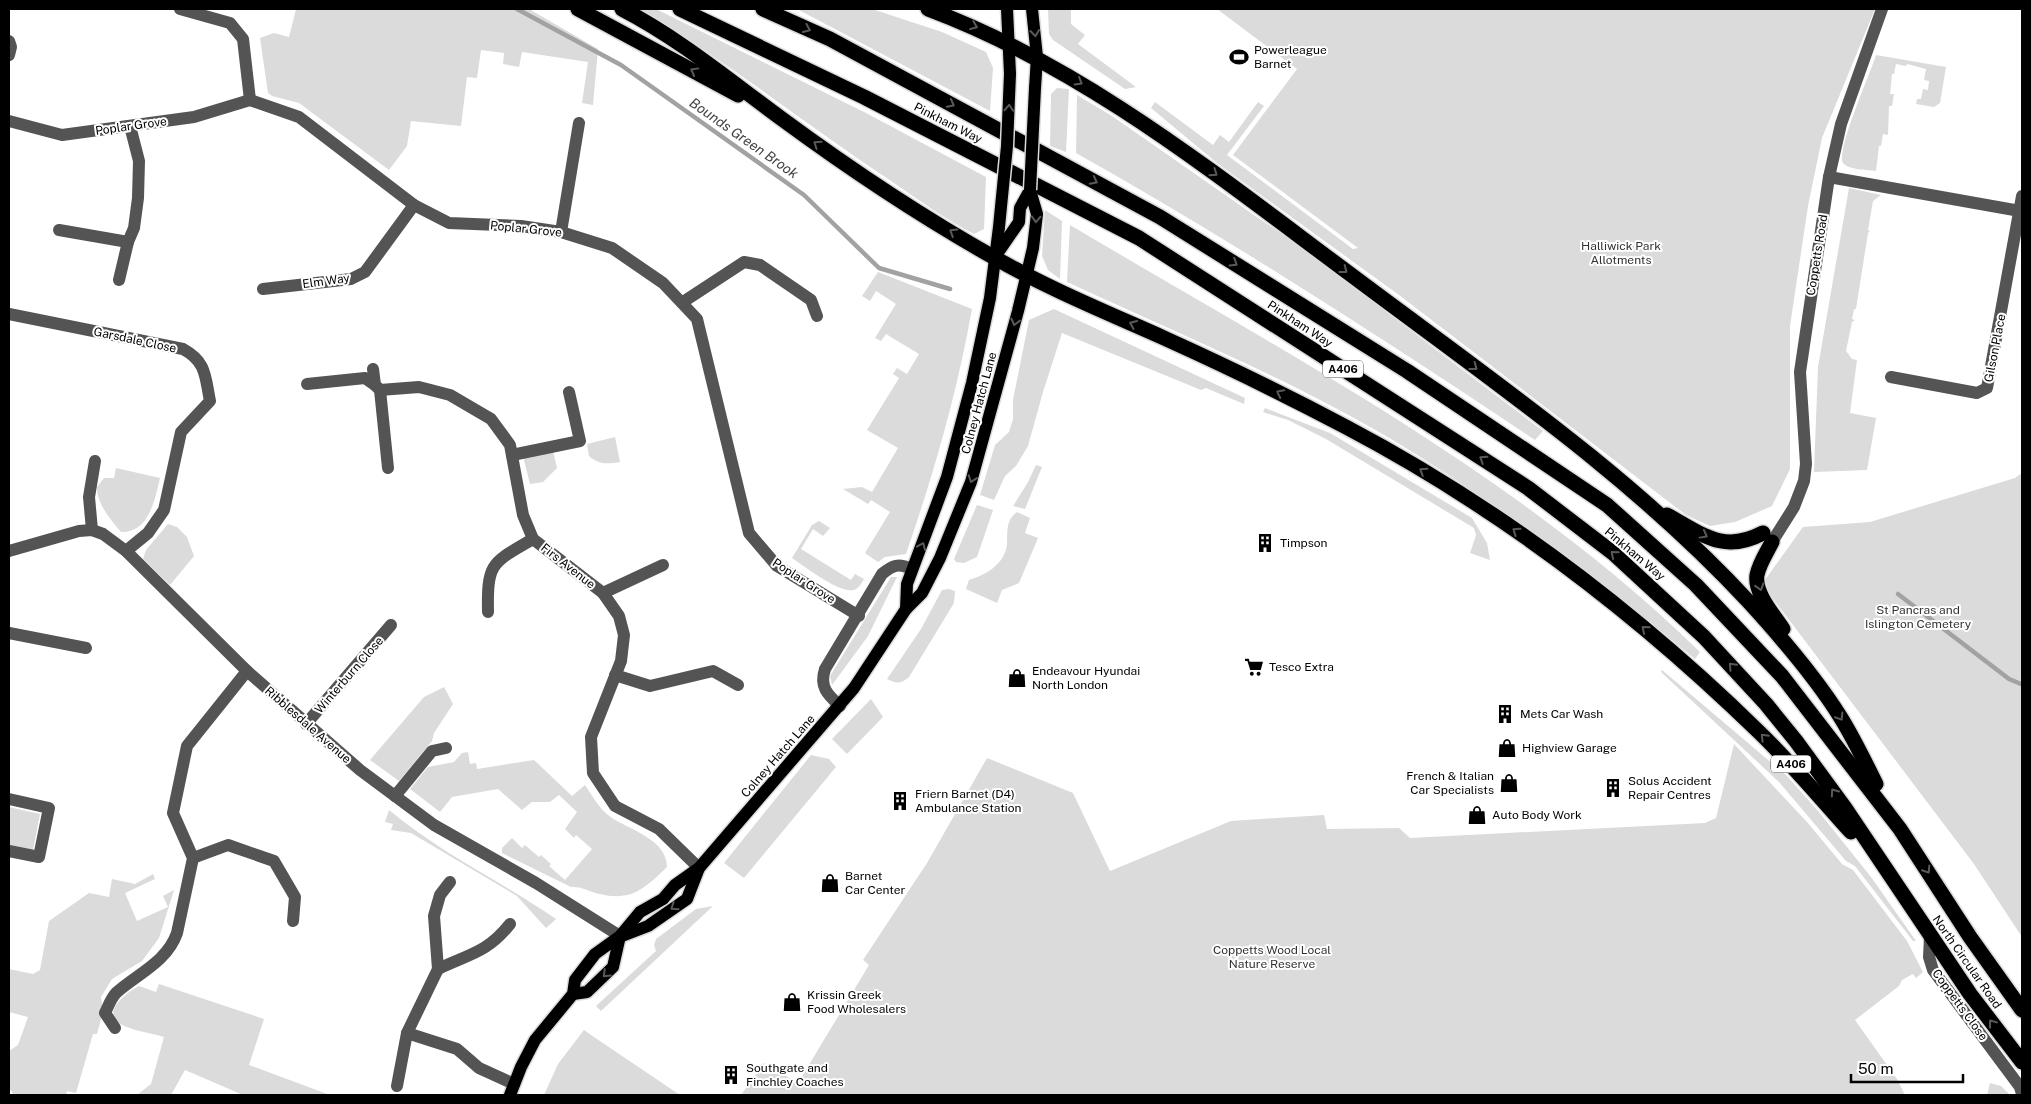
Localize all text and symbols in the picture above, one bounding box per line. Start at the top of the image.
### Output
one-way arrow [969,21,977,31]
one-way arrow [802,22,811,33]
one-way arrow [1029,29,1040,37]
place label: Powerleague Barnet [1254,43,1327,71]
sports icon: Powerleague Barnet [1228,46,1250,68]
one-way arrow [691,67,700,77]
one-way arrow [1074,76,1083,86]
water label: Bounds Green Brook [687,94,802,182]
one-way arrow [946,98,955,108]
street label: Pinkham Way [912,100,985,146]
one-way arrow [1003,104,1014,112]
street label: Poplar Grove [94,114,168,138]
one-way arrow [813,141,823,150]
one-way arrow [1208,167,1217,176]
one-way arrow [1089,175,1098,185]
street label: Coppetts Road [1804,213,1830,297]
one-way arrow [1030,215,1041,223]
street label: Poplar Grove [489,218,563,240]
one-way arrow [949,229,958,239]
park label: Halliwick Park Allotments [1581,239,1661,267]
one-way arrow [1229,257,1238,267]
one-way arrow [1338,264,1348,273]
street label: Elm Way [301,271,351,291]
street label: Pinkham Way [1265,298,1336,351]
street label: Gilson Place [1982,313,2009,383]
one-way arrow [1010,318,1021,327]
one-way arrow [1129,320,1138,331]
street label: Garsdale Close [92,324,178,356]
street label: Colney Hatch Lane [959,350,999,456]
road number: A406 [1323,360,1363,378]
one-way arrow [1468,362,1477,370]
one-way arrow [1276,389,1285,399]
one-way arrow [1479,456,1488,465]
one-way arrow [1419,467,1428,477]
one-way arrow [967,474,977,482]
street label: Pinkham Way [1602,525,1669,584]
one-way arrow [1512,528,1522,537]
one-way arrow [1699,529,1708,539]
building icon: Timpson [1254,532,1276,554]
place label: Timpson [1280,536,1328,550]
street label: Firs Avenue [538,540,598,592]
one-way arrow [916,542,926,551]
one-way arrow [1611,552,1620,560]
street label: Poplar Grove [770,556,838,607]
one-way arrow [1754,582,1764,591]
park label: St Pancras and Islington Cemetery [1865,603,1972,631]
one-way arrow [1642,627,1651,635]
street label: Winterburn Close [312,634,386,716]
supermarket icon: Tesco Extra [1243,656,1265,678]
place label: Tesco Extra [1269,660,1334,674]
one-way arrow [1729,662,1738,671]
place label: Endeavour Hyundai North London [1032,664,1140,692]
shop icon: Endeavour Hyundai North London [1006,667,1028,689]
street label: Ribblesdale Avenue [262,684,354,766]
building icon: Mets Car Wash [1494,703,1516,725]
place label: Mets Car Wash [1520,707,1603,721]
street label: Colney Hatch Lane [738,712,818,800]
one-way arrow [1834,712,1844,721]
one-way arrow [1760,734,1769,743]
shop icon: Highview Garage [1496,737,1518,759]
place label: Highview Garage [1522,741,1617,755]
road number: A406 [1771,756,1811,772]
place label: French & Italian Car Specialists [1406,769,1494,797]
shop icon: French & Italian Car Specialists [1498,772,1520,794]
place label: Solus Accident Repair Centres [1628,774,1712,802]
building icon: Solus Accident Repair Centres [1602,777,1624,799]
place label: Friern Barnet (D4) Ambulance Station [915,787,1022,815]
one-way arrow [1831,789,1840,798]
building icon: Friern Barnet (D4) Ambulance Station [889,790,911,812]
shop icon: Auto Body Work [1466,804,1488,826]
place label: Auto Body Work [1492,808,1582,822]
one-way arrow [1920,865,1930,874]
place label: Barnet Car Center [845,869,905,897]
shop icon: Barnet Car Center [819,872,841,894]
one-way arrow [671,901,680,910]
street label: North Circular Road [1930,913,2004,1011]
park label: Coppetts Wood Local Nature Reserve [1213,943,1331,971]
street label: Coppetts Close [1929,967,1991,1044]
one-way arrow [603,968,612,977]
place label: Krissin Greek Food Wholesalers [807,988,906,1016]
shop icon: Krissin Greek Food Wholesalers [781,991,803,1013]
one-way arrow [1990,1020,1998,1029]
scale bar [1851,1052,1964,1084]
text: 50 m [1858,1060,1893,1077]
place label: Southgate and Finchley Coaches [746,1061,844,1089]
building icon: Southgate and Finchley Coaches [720,1064,742,1086]

